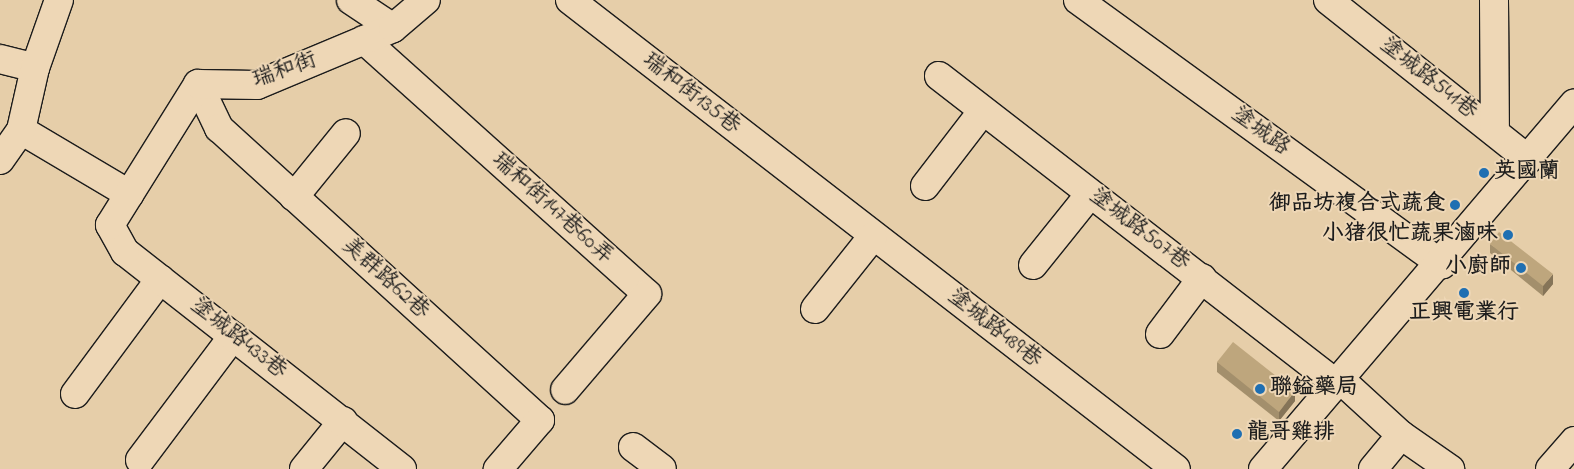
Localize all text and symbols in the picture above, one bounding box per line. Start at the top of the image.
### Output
street label: 塗城路541巷 [1374,33,1482,125]
street label: 瑞和街 [250,48,320,94]
street label: 瑞和街135巷 [637,48,745,140]
street label: 塗城路 [1226,102,1294,162]
street label: 瑞和街147巷60弄 [486,148,618,270]
place label: 英國蘭 [1494,160,1560,186]
marker: 英國蘭 [1478,167,1490,179]
street label: 塗城路507巷 [1083,184,1195,276]
place label: 御品坊複合式蔬食 [1269,192,1445,218]
marker: 御品坊複合式蔬食 [1449,199,1461,211]
place label: 小猪很忙蔬果滷味 [1322,222,1498,248]
marker: 小猪很忙蔬果滷味 [1502,229,1514,241]
street label: 美群路62巷 [336,233,434,325]
place label: 小廚師 [1445,255,1511,281]
marker: 小廚師 [1515,262,1527,274]
street label: 塗城路489巷 [942,284,1046,374]
marker: 正興電業行 [1458,287,1470,299]
street label: 塗城路433巷 [184,293,292,385]
place label: 正興電業行 [1409,301,1519,327]
place label: 聯鎰藥局 [1270,376,1358,402]
marker: 聯鎰藥局 [1254,383,1266,395]
place label: 龍哥雞排 [1247,421,1335,447]
marker: 龍哥雞排 [1231,428,1243,440]

